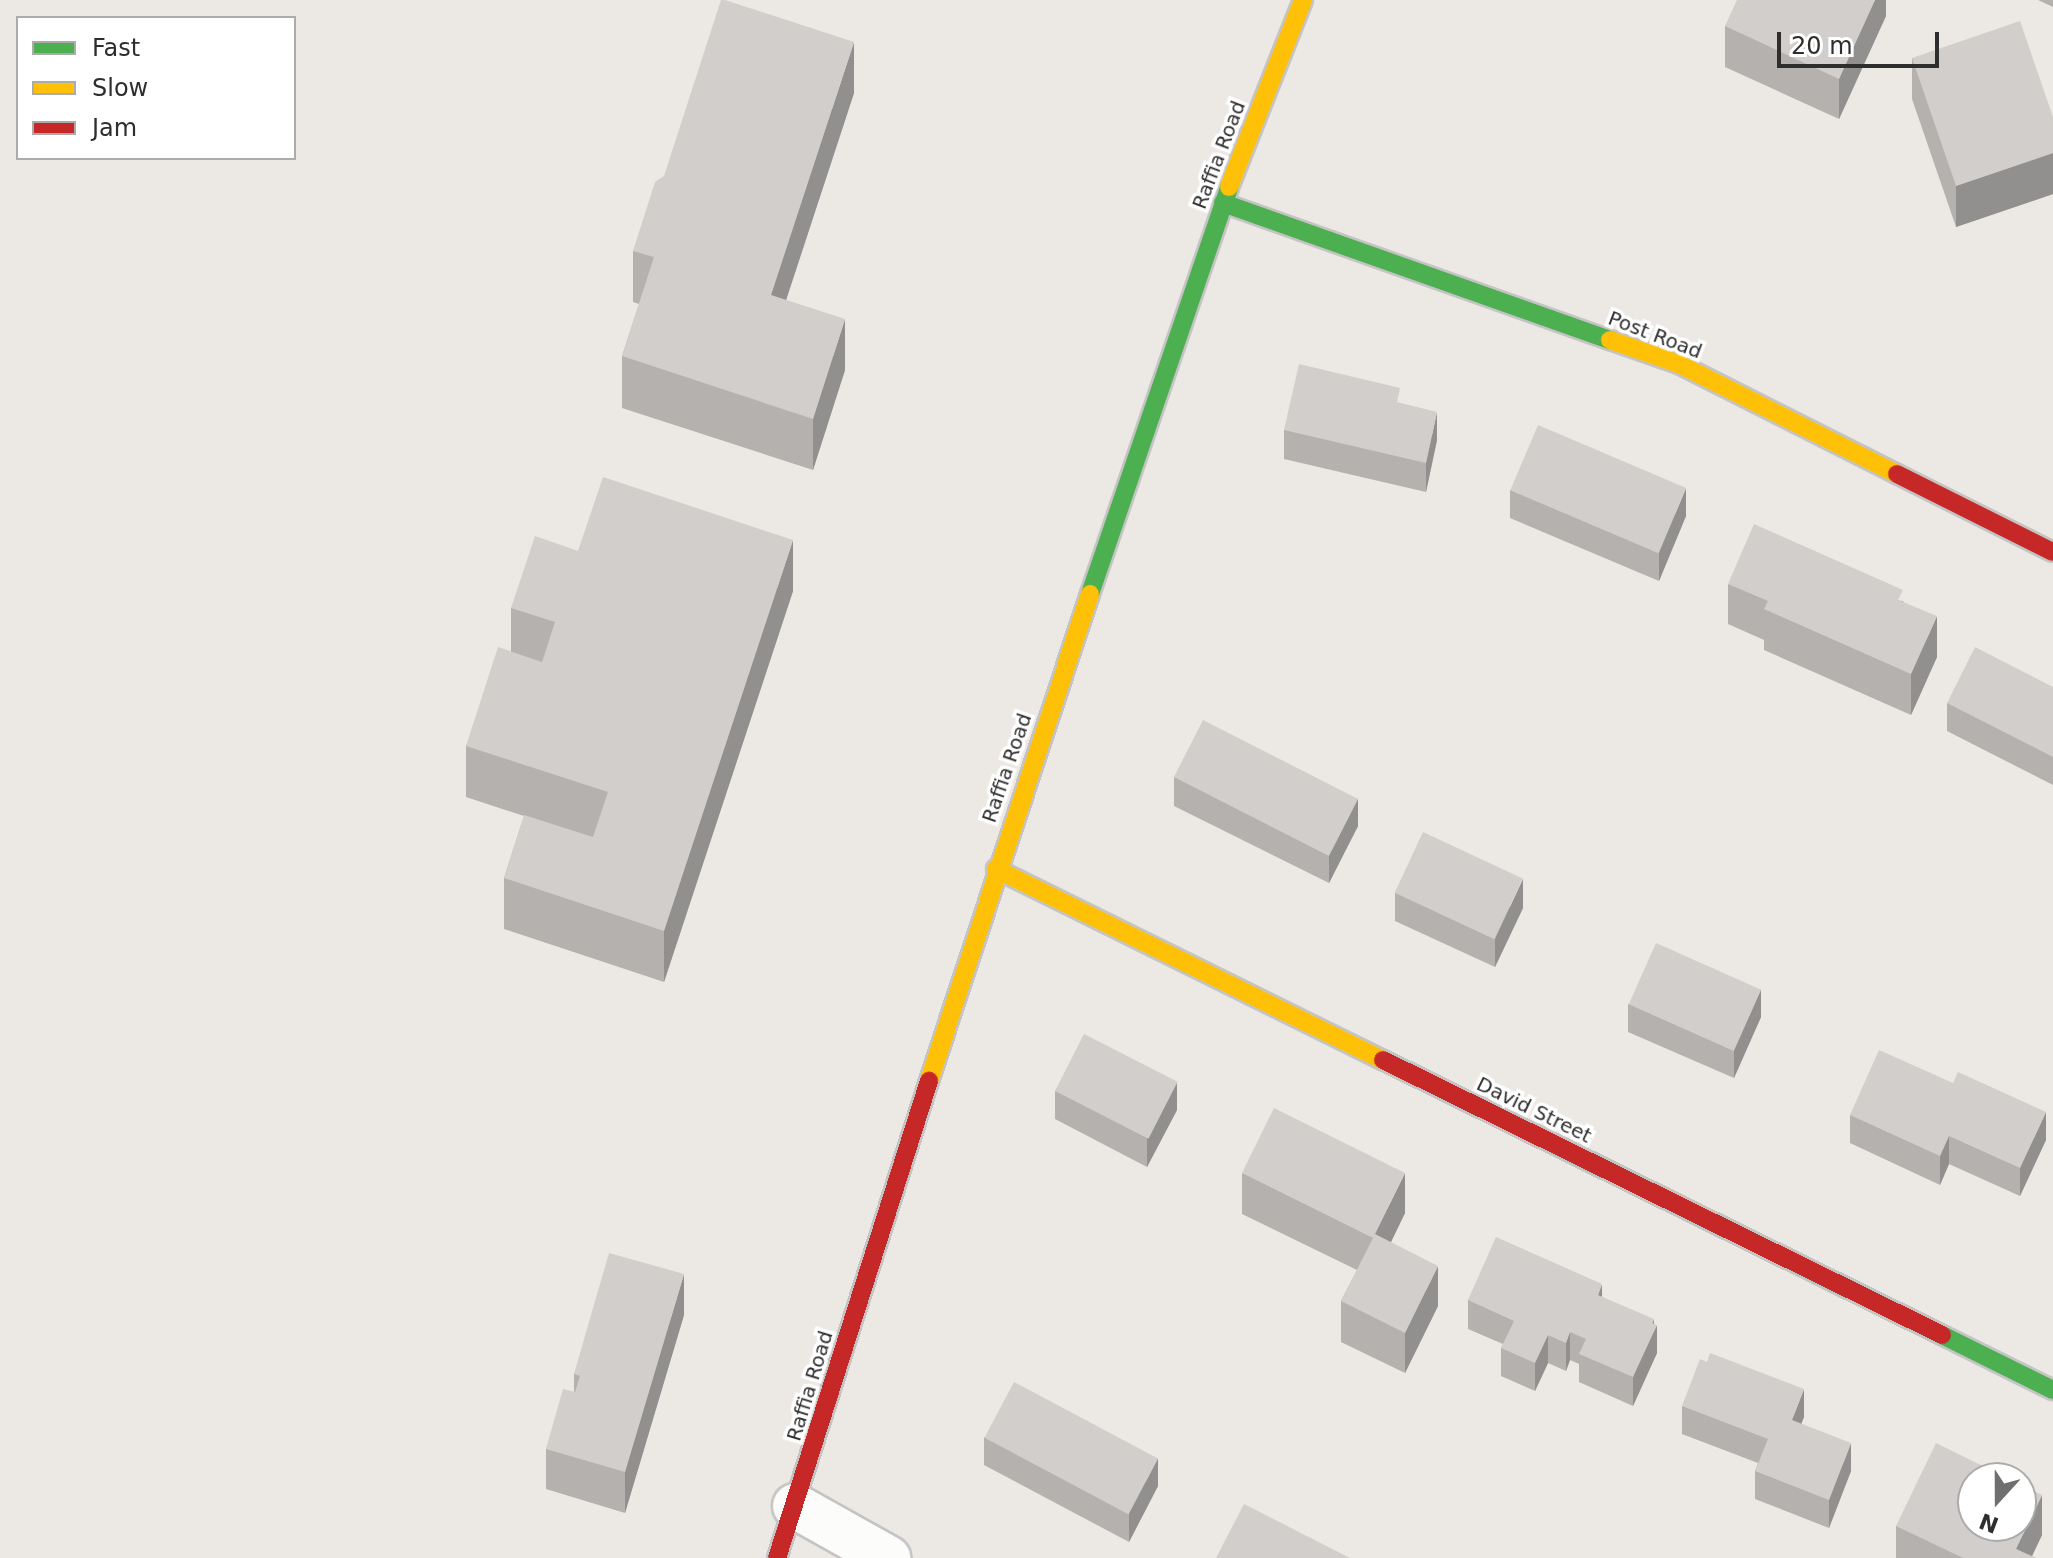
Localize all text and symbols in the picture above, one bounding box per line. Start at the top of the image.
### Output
legend [16,16,296,160]
scale bar [1781,16,1943,66]
text: 20 m [1791,32,1853,60]
text: Fast [92,34,140,62]
text: Slow [92,74,148,102]
street label: Raffia Road [1187,98,1251,212]
text: Jam [92,114,137,142]
street label: Post Road [1605,306,1705,364]
street label: Raffia Road [977,710,1037,826]
street label: David Street [1473,1072,1595,1148]
street label: Raffia Road [782,1328,838,1444]
north arrow [1957,1462,2037,1542]
text: N [1976,1508,2002,1538]

